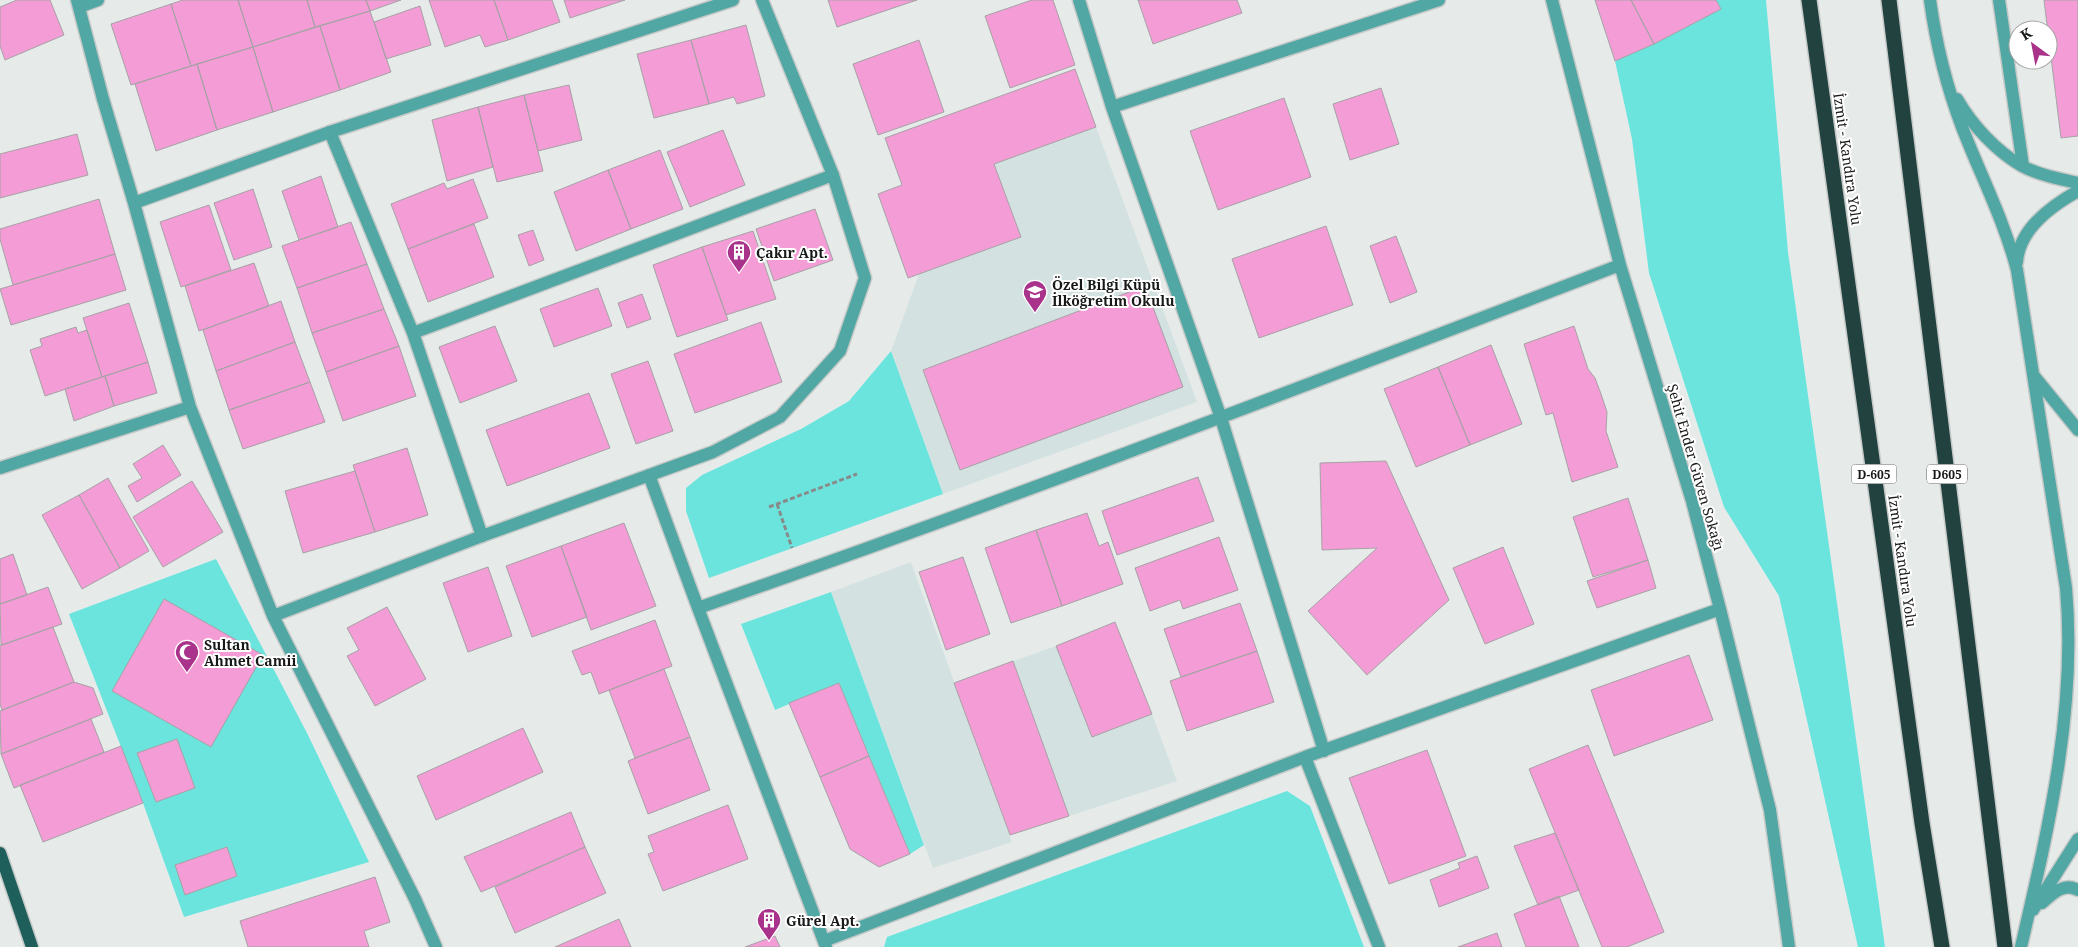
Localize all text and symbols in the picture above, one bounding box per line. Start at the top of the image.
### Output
north arrow [2008,20,2058,70]
text: K [2016,22,2036,44]
street label: İzmit - Kandıra Yolu [1829,92,1867,226]
building icon: Çakır Apt. [726,239,752,273]
place label: Çakır Apt. [756,243,828,262]
place label: Özel Bilgi Küpü İlköğretim Okulu [1052,275,1175,310]
school or university icon: Özel Bilgi Küpü İlköğretim Okulu [1022,279,1048,313]
street label: Şehit Ender Güven Sokağı [1663,382,1729,553]
road number: D-605 [1852,464,1896,484]
road number: D605 [1927,464,1967,484]
street label: İzmit - Kandıra Yolu [1884,494,1922,628]
place label: Sultan Ahmet Camii [204,635,296,670]
mosque icon: Sultan Ahmet Camii [174,639,200,673]
building icon: Gürel Apt. [756,907,782,941]
place label: Gürel Apt. [786,911,859,930]

